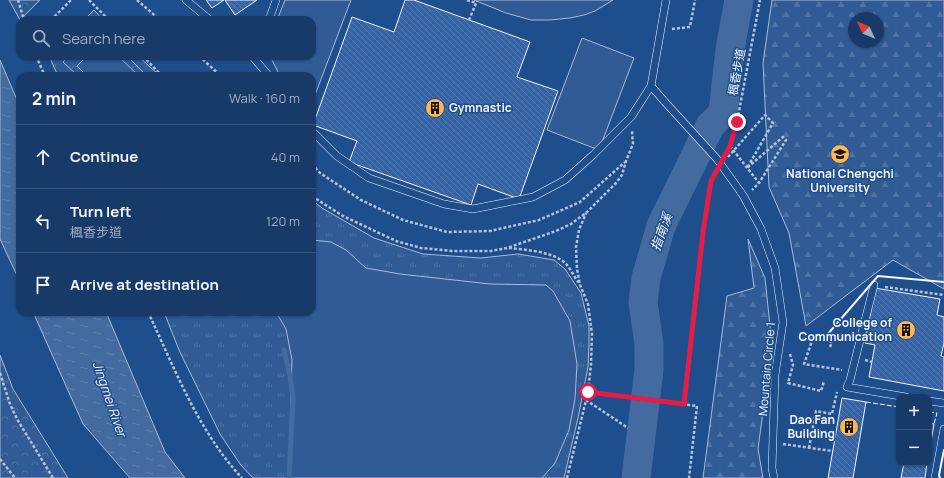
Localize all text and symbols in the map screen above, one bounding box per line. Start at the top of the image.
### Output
north arrow [848,12,884,48]
search box [16,16,316,60]
icon: search [30,27,52,49]
text: Search here [62,28,145,49]
street label: 楓香步道 [724,47,749,97]
text: 2 min [32,87,76,110]
text: Walk · 160 m [229,89,300,107]
building icon: Gymnastic [424,97,446,119]
place label: Gymnastic [449,99,512,116]
route end [728,113,746,131]
school or university icon: National Chengchi University [829,143,851,165]
icon: ahead [32,146,54,168]
text: Continue [70,146,138,167]
text: 40 m [271,148,300,166]
place label: National Chengchi University [786,165,894,196]
text: Turn left [70,201,132,222]
water label: 指南溪 [646,209,677,253]
icon: left [32,210,54,232]
text: 120 m [266,212,300,230]
text: 楓香步道 [70,223,122,241]
icon: arrive [32,274,54,296]
text: Arrive at destination [70,274,219,295]
place label: College of Communication [799,314,892,345]
building icon: College of Communication [895,319,917,341]
street label: Mountain Circle 1 [754,321,779,417]
water label: Jingmei River [89,359,132,441]
route start [579,383,597,401]
map controls [896,394,932,466]
button: + [896,394,932,430]
place label: Dao Fan Building [788,411,835,442]
building icon: Dao Fan Building [838,416,860,438]
button: − [896,430,932,466]

